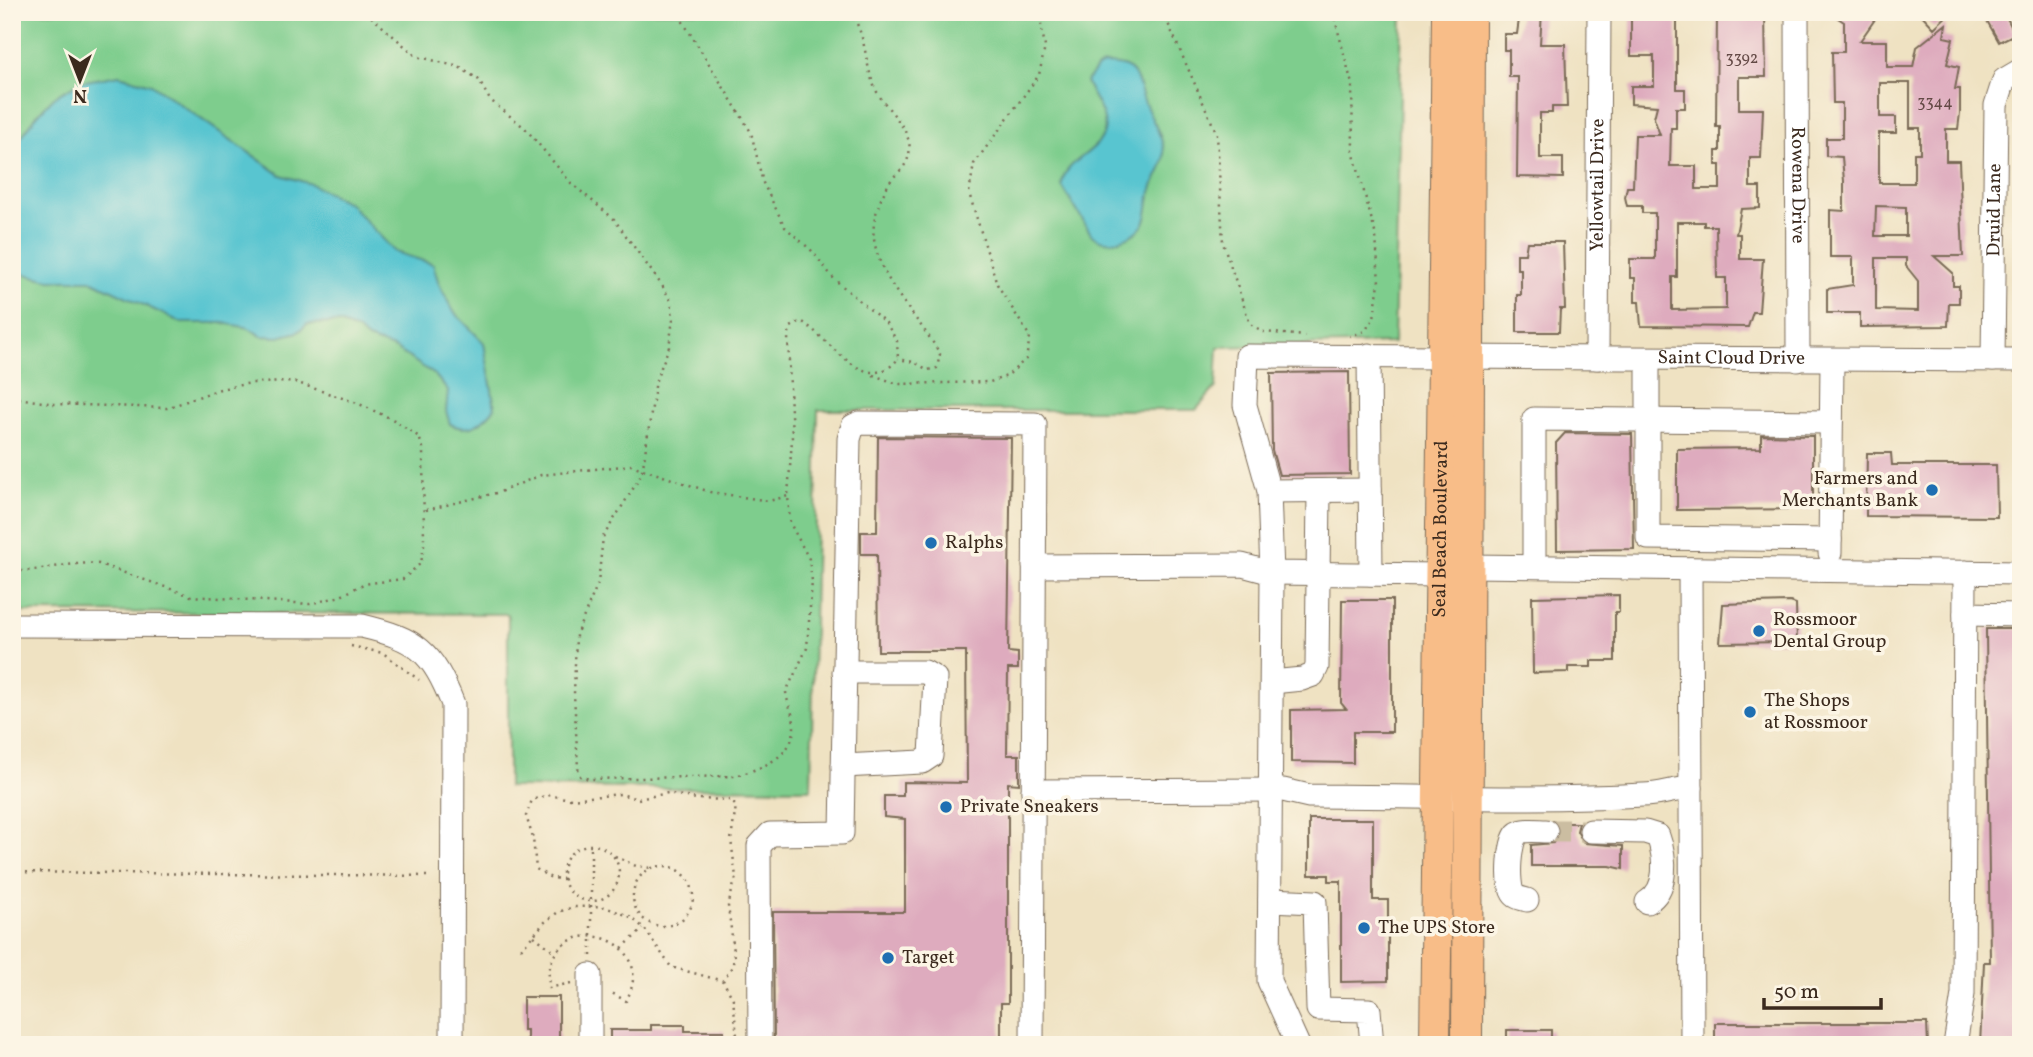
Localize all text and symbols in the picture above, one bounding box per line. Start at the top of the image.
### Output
north arrow [46,46,116,116]
house number: 3392 [1726,48,1758,70]
text: N [73,82,87,108]
house number: 3344 [1917,92,1953,114]
street label: Yellowtail Drive [1585,118,1611,252]
street label: Rowena Drive [1784,126,1811,244]
street label: Druid Lane [1981,163,2008,257]
street label: Saint Cloud Drive [1658,345,1805,372]
street label: Seal Beach Boulevard [1427,440,1455,618]
place label: Farmers and Merchants Bank [1782,466,1918,514]
marker: Farmers and Merchants Bank [1924,482,1940,498]
place label: Ralphs [945,530,1003,556]
marker: Ralphs [923,535,939,551]
place label: Rossmoor Dental Group [1773,607,1887,655]
marker: Rossmoor Dental Group [1751,623,1767,639]
place label: The Shops at Rossmoor [1764,688,1868,736]
marker: The Shops at Rossmoor [1742,704,1758,720]
place label: Private Sneakers [960,794,1099,820]
marker: Private Sneakers [938,799,954,815]
place label: The UPS Store [1378,915,1495,941]
marker: The UPS Store [1356,920,1372,936]
place label: Target [902,945,955,971]
marker: Target [880,950,896,966]
scale bar [1764,966,1881,1010]
text: 50 m [1774,978,1819,1007]

